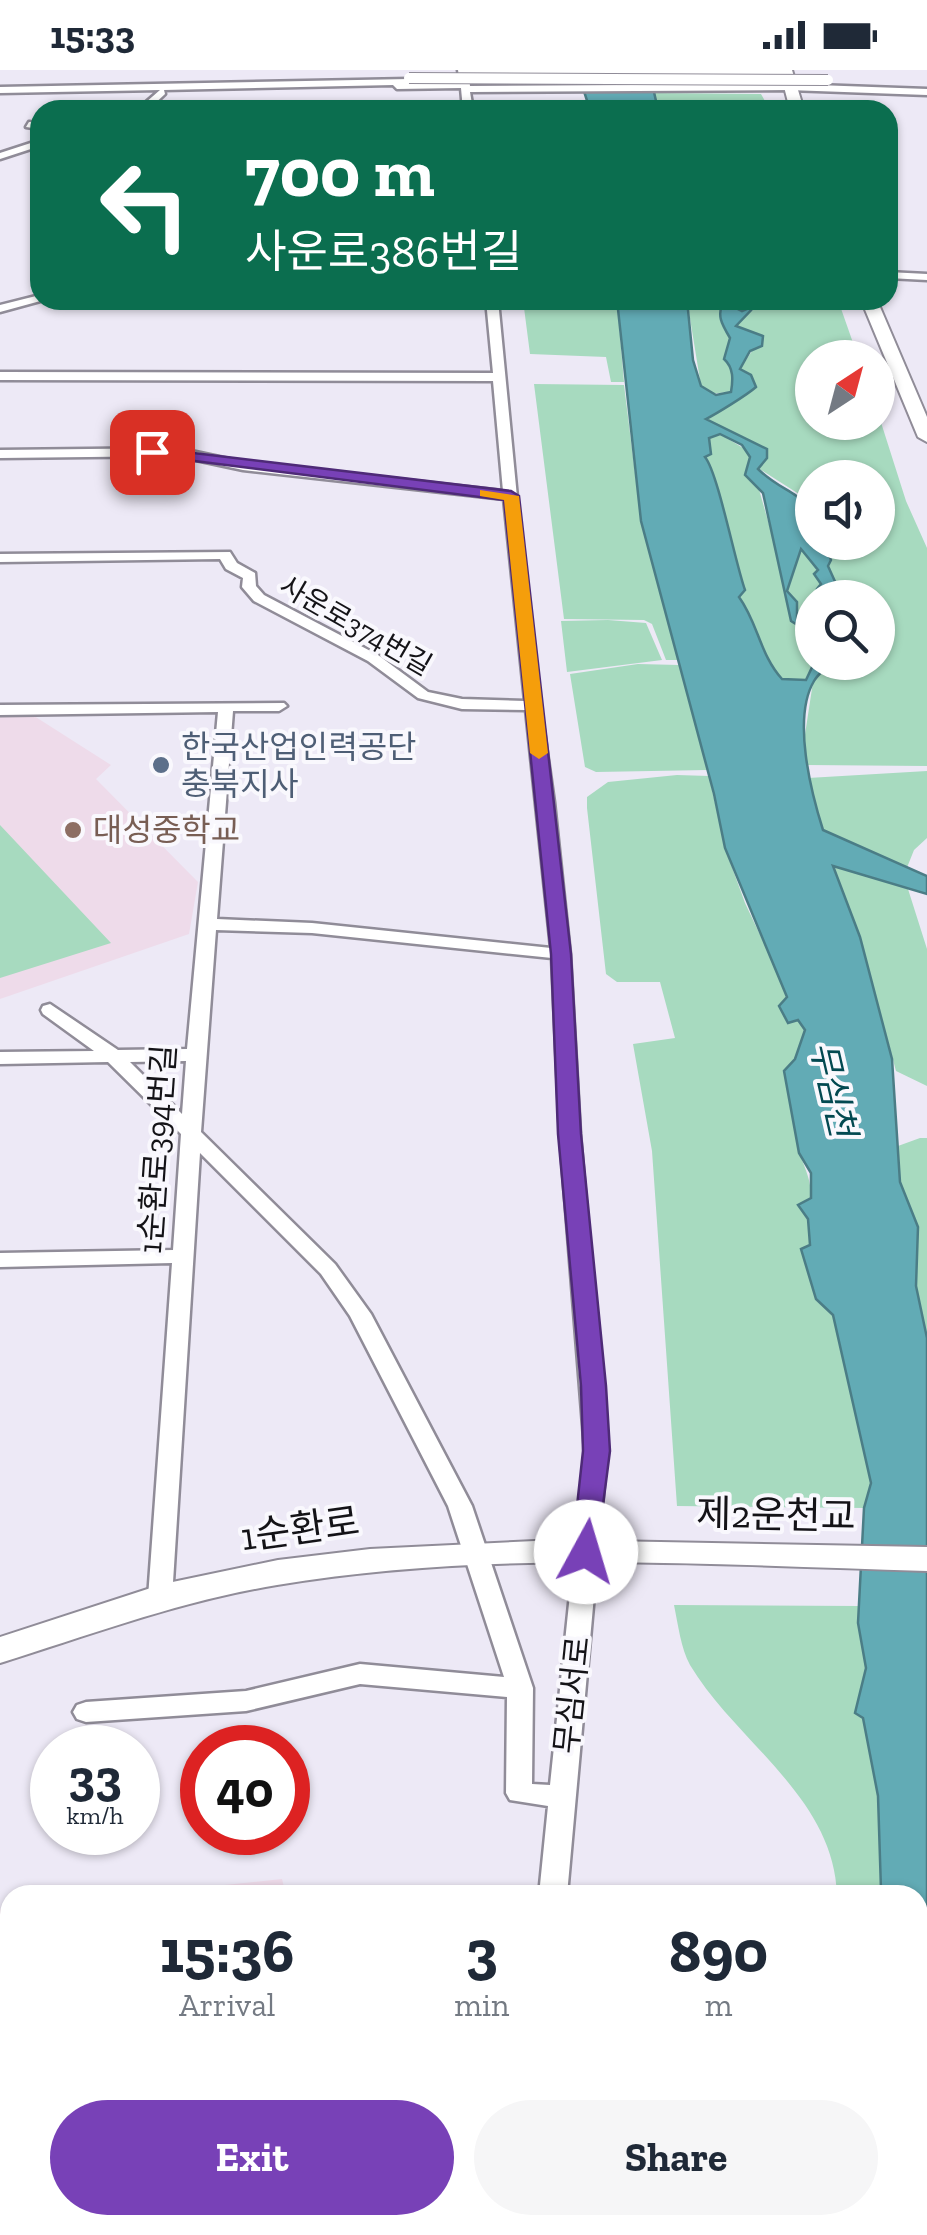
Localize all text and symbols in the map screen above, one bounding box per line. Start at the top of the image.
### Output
text: 15:33 [50,12,135,58]
text: 700 m [245,130,435,214]
icon: left [80,140,210,270]
text: 사운로386번길 [245,225,522,279]
north arrow [795,340,895,440]
map controls [795,340,895,680]
pin [110,410,195,495]
icon: arrive [125,425,180,480]
button: sound [795,460,895,560]
street label: 사운로374번길 [274,569,438,682]
button: search [795,580,895,680]
place label: 한국산업인력공단 충북지사 [181,728,417,803]
marker: 한국산업인력공단 충북지사 [150,754,172,776]
place label: 대성중학교 [93,811,240,849]
marker: 대성중학교 [62,819,84,841]
water label: 무심천 [802,1037,865,1144]
street label: 1순환로394번길 [131,1043,183,1255]
street label: 제2운천교 [696,1491,856,1539]
street label: 1순환로 [238,1498,362,1560]
position arrow [534,1500,638,1604]
street label: 무심서로 [547,1634,597,1756]
speed limit sign: 40 [180,1725,310,1855]
text: 33 [68,1748,122,1808]
text: km/h [66,1800,124,1830]
text: 15:36 [160,1915,294,1987]
text: 3 [466,1915,498,1987]
text: 890 [669,1915,768,1987]
text: Arrival [179,1986,275,2024]
text: min [454,1986,509,2024]
text: m [705,1986,732,2024]
button: Exit [50,2100,454,2215]
button: Share [474,2100,878,2215]

